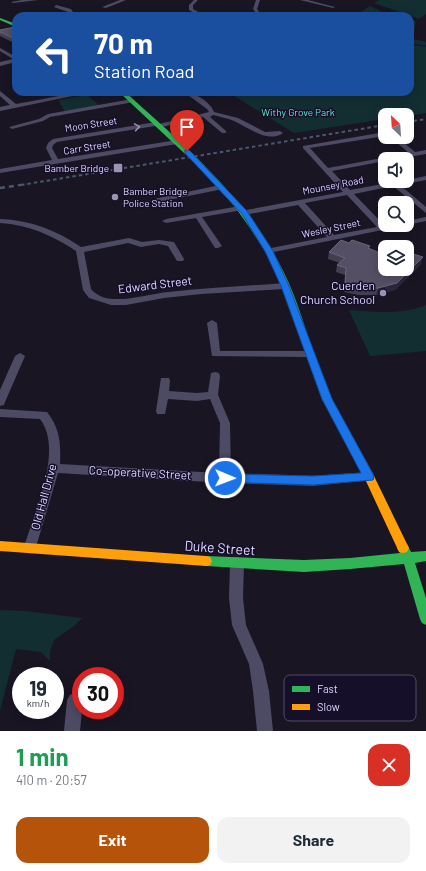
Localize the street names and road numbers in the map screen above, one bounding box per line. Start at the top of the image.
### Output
street label: Moon Street [64,114,118,134]
street label: Carr Street [63,137,112,157]
street label: Mounsey Road [301,173,365,197]
street label: Wesley Street [301,216,362,240]
street label: Edward Street [117,273,193,295]
street label: Old Hall Drive [27,462,59,531]
street label: Co-operative Street [88,462,192,482]
street label: Duke Street [184,537,256,558]

